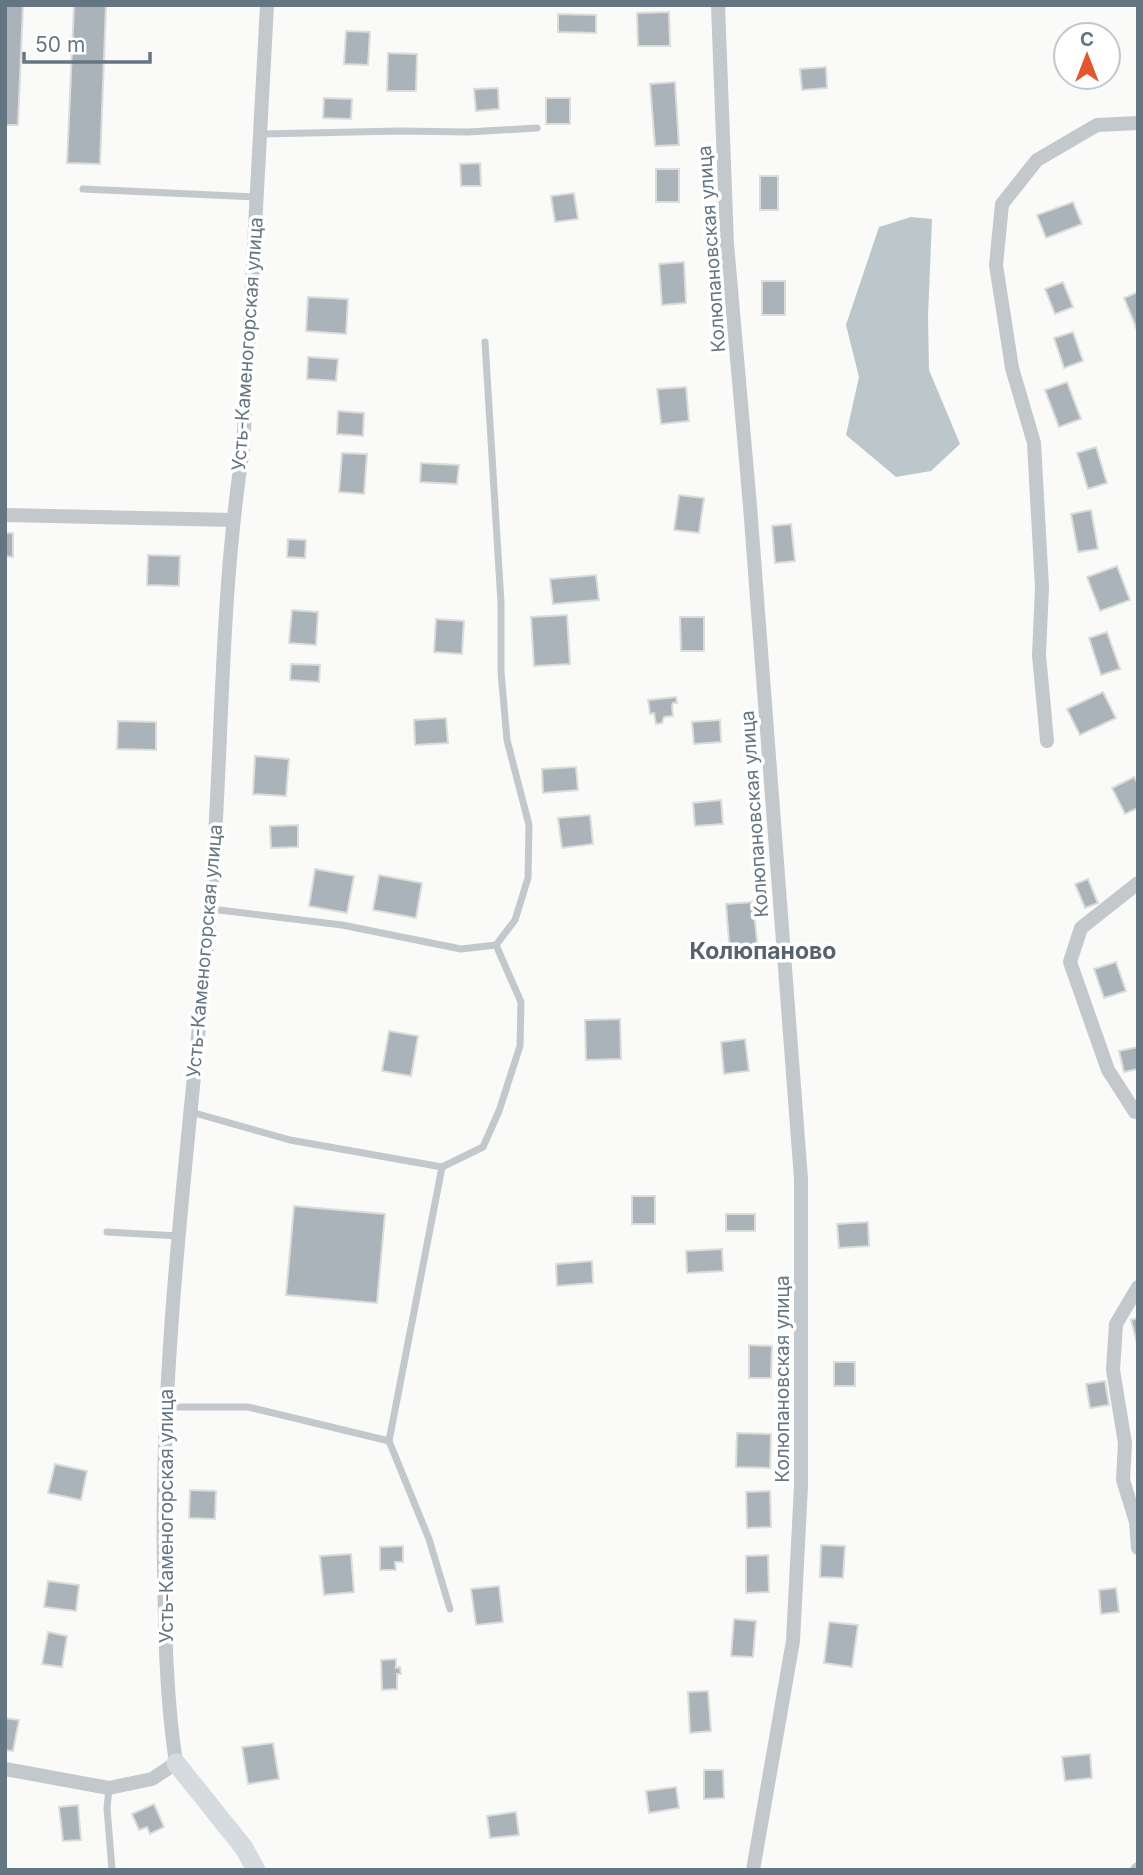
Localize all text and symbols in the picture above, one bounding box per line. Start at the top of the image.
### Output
scale bar [24,21,150,65]
north arrow [1052,21,1122,91]
text: С [1080,28,1094,51]
text: 50 m [35,32,85,57]
street label: Колюпановская улица [693,145,730,353]
street label: Усть-Каменогорская улица [227,216,268,472]
street label: Колюпановская улица [736,710,773,918]
street label: Усть-Каменогорская улица [182,823,227,1079]
district label: Колюпаново [690,937,836,965]
street label: Колюпановская улица [771,1275,794,1483]
street label: Усть-Каменогорская улица [155,1389,178,1643]

